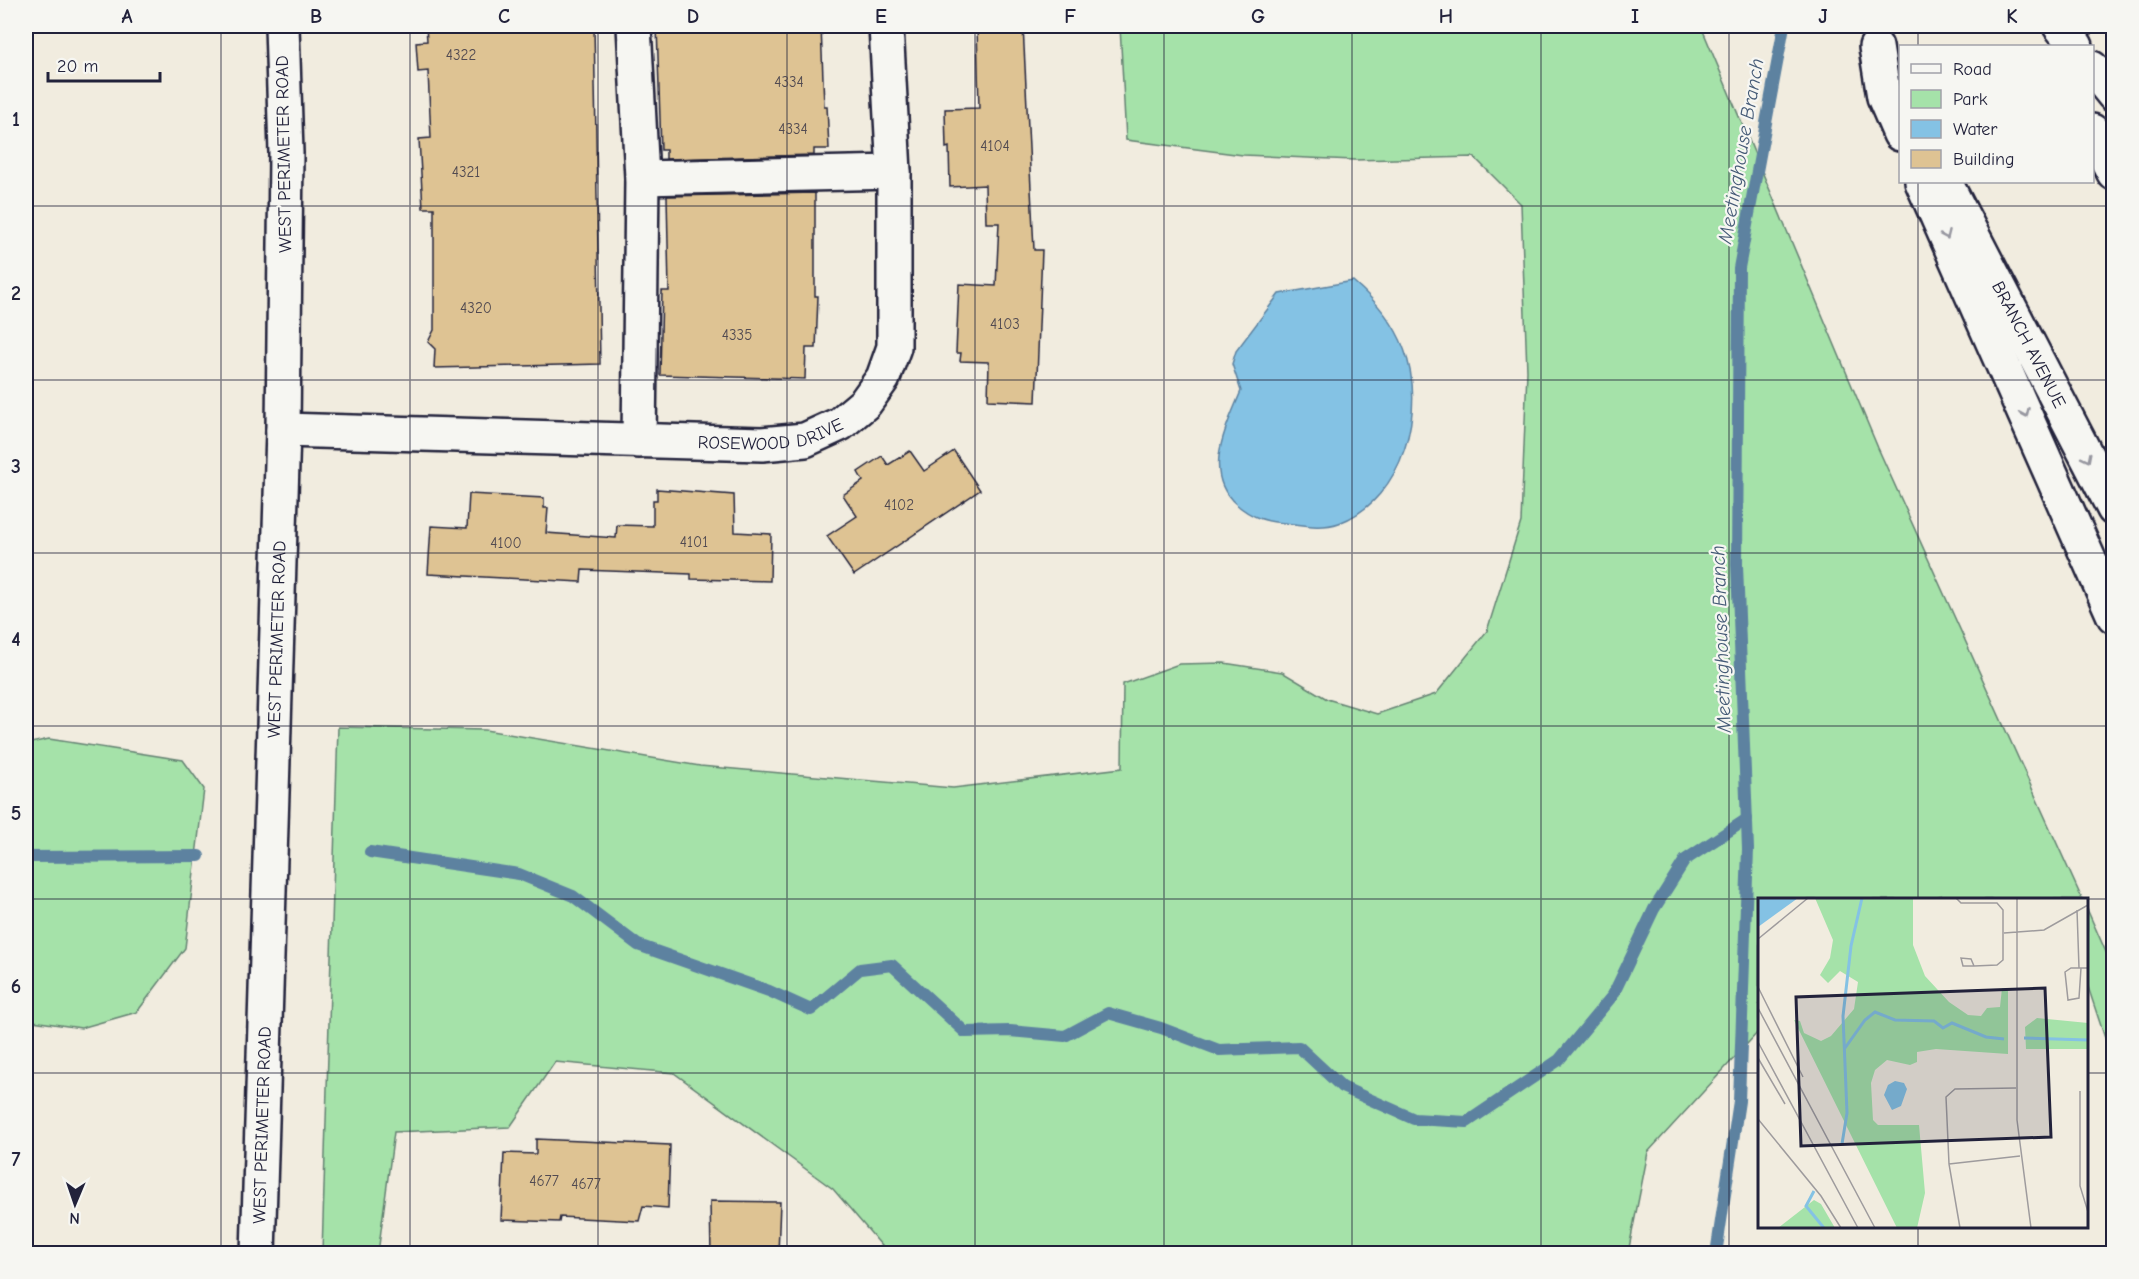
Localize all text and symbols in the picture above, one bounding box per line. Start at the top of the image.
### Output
text: A [121,5,133,28]
text: B [310,5,322,28]
text: C [498,5,510,28]
text: D [687,5,699,28]
text: E [875,5,887,28]
text: F [1064,5,1076,28]
text: G [1251,5,1265,28]
text: H [1439,5,1453,28]
text: I [1631,5,1639,28]
text: J [1818,5,1828,28]
text: K [2006,5,2018,28]
scale bar [48,45,160,83]
legend [1899,45,2094,183]
house number: 4322 [446,46,476,64]
street label: WEST PERIMETER ROAD [272,55,296,253]
text: 20 m [57,56,98,77]
water label: Meetinghouse Branch [1713,57,1769,246]
text: Road [1953,59,1992,80]
house number: 4334 [774,73,804,91]
text: Park [1953,89,1988,110]
text: 1 [12,108,20,131]
text: Water [1953,119,1998,140]
house number: 4334 [778,120,808,138]
house number: 4104 [980,137,1010,155]
text: Building [1953,149,2015,170]
house number: 4321 [452,163,480,181]
one-way arrow [1938,228,1950,239]
street label: BRANCH AVENUE [1988,278,2070,412]
text: 2 [11,282,21,305]
house number: 4320 [460,299,492,317]
house number: 4103 [990,315,1020,333]
house number: 4335 [722,326,752,344]
one-way arrow [2018,406,2030,417]
street label: ROSEWOOD DRIVE [697,413,846,455]
one-way arrow [2080,451,2091,462]
text: 3 [11,455,21,478]
house number: 4102 [884,496,914,514]
house number: 4101 [680,533,708,551]
house number: 4100 [490,534,522,552]
street label: WEST PERIMETER ROAD [263,540,290,738]
water label: Meetinghouse Branch [1706,545,1736,734]
text: 4 [11,628,21,651]
text: 5 [11,802,21,825]
inset map [1758,898,2088,1228]
text: 6 [11,975,21,998]
street label: WEST PERIMETER ROAD [248,1026,275,1224]
text: 7 [12,1148,21,1171]
house number: 4677 [529,1172,559,1190]
north arrow [45,1174,105,1234]
house number: 4677 [571,1175,601,1193]
text: N [69,1209,80,1227]

